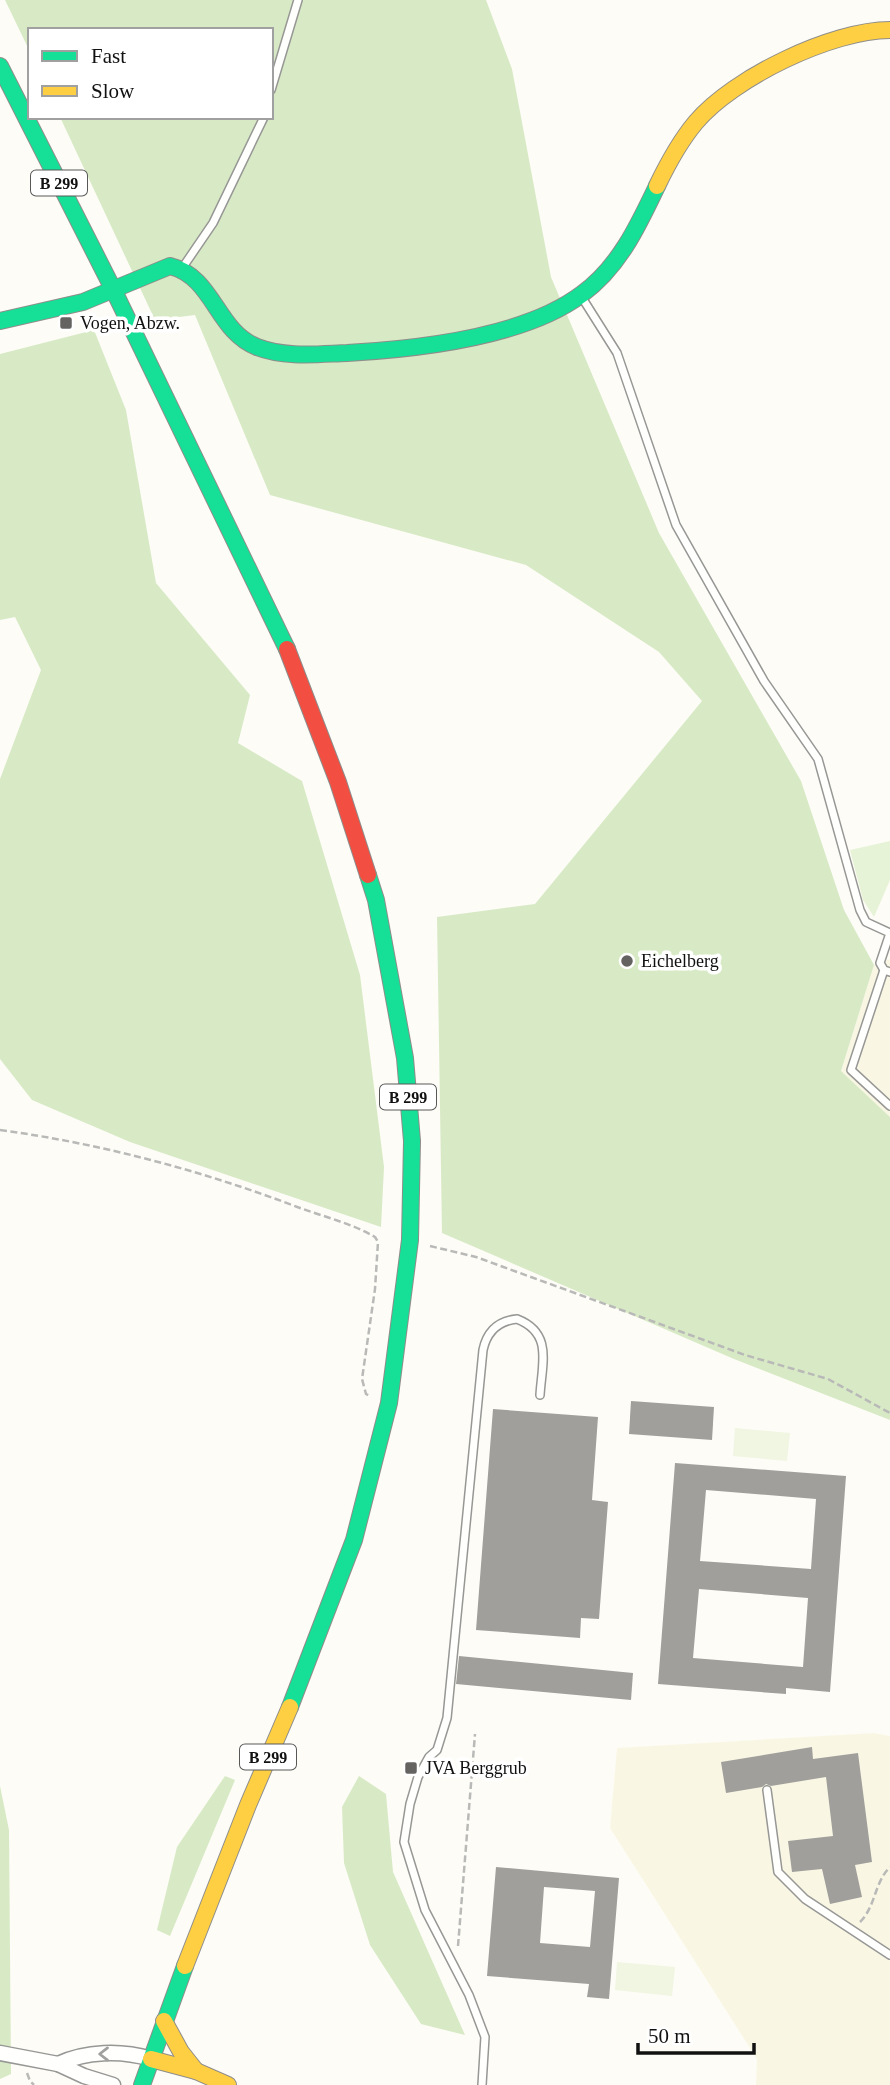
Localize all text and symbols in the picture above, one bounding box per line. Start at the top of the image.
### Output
legend [28,28,273,119]
text: Fast [91,44,126,68]
text: Slow [91,79,135,103]
road number: B 299 [31,170,87,196]
place label: Vogen, Abzw. [80,313,180,333]
marker: Vogen, Abzw. [58,315,74,331]
place label: Eichelberg [641,951,719,971]
marker: Eichelberg [619,953,635,969]
road number: B 299 [380,1084,436,1110]
road number: B 299 [240,1744,296,1770]
place label: JVA Berggrub [425,1758,527,1778]
marker: JVA Berggrub [403,1760,419,1776]
scale bar [638,2011,754,2056]
text: 50 m [648,2024,691,2048]
one-way arrow [98,2046,109,2062]

